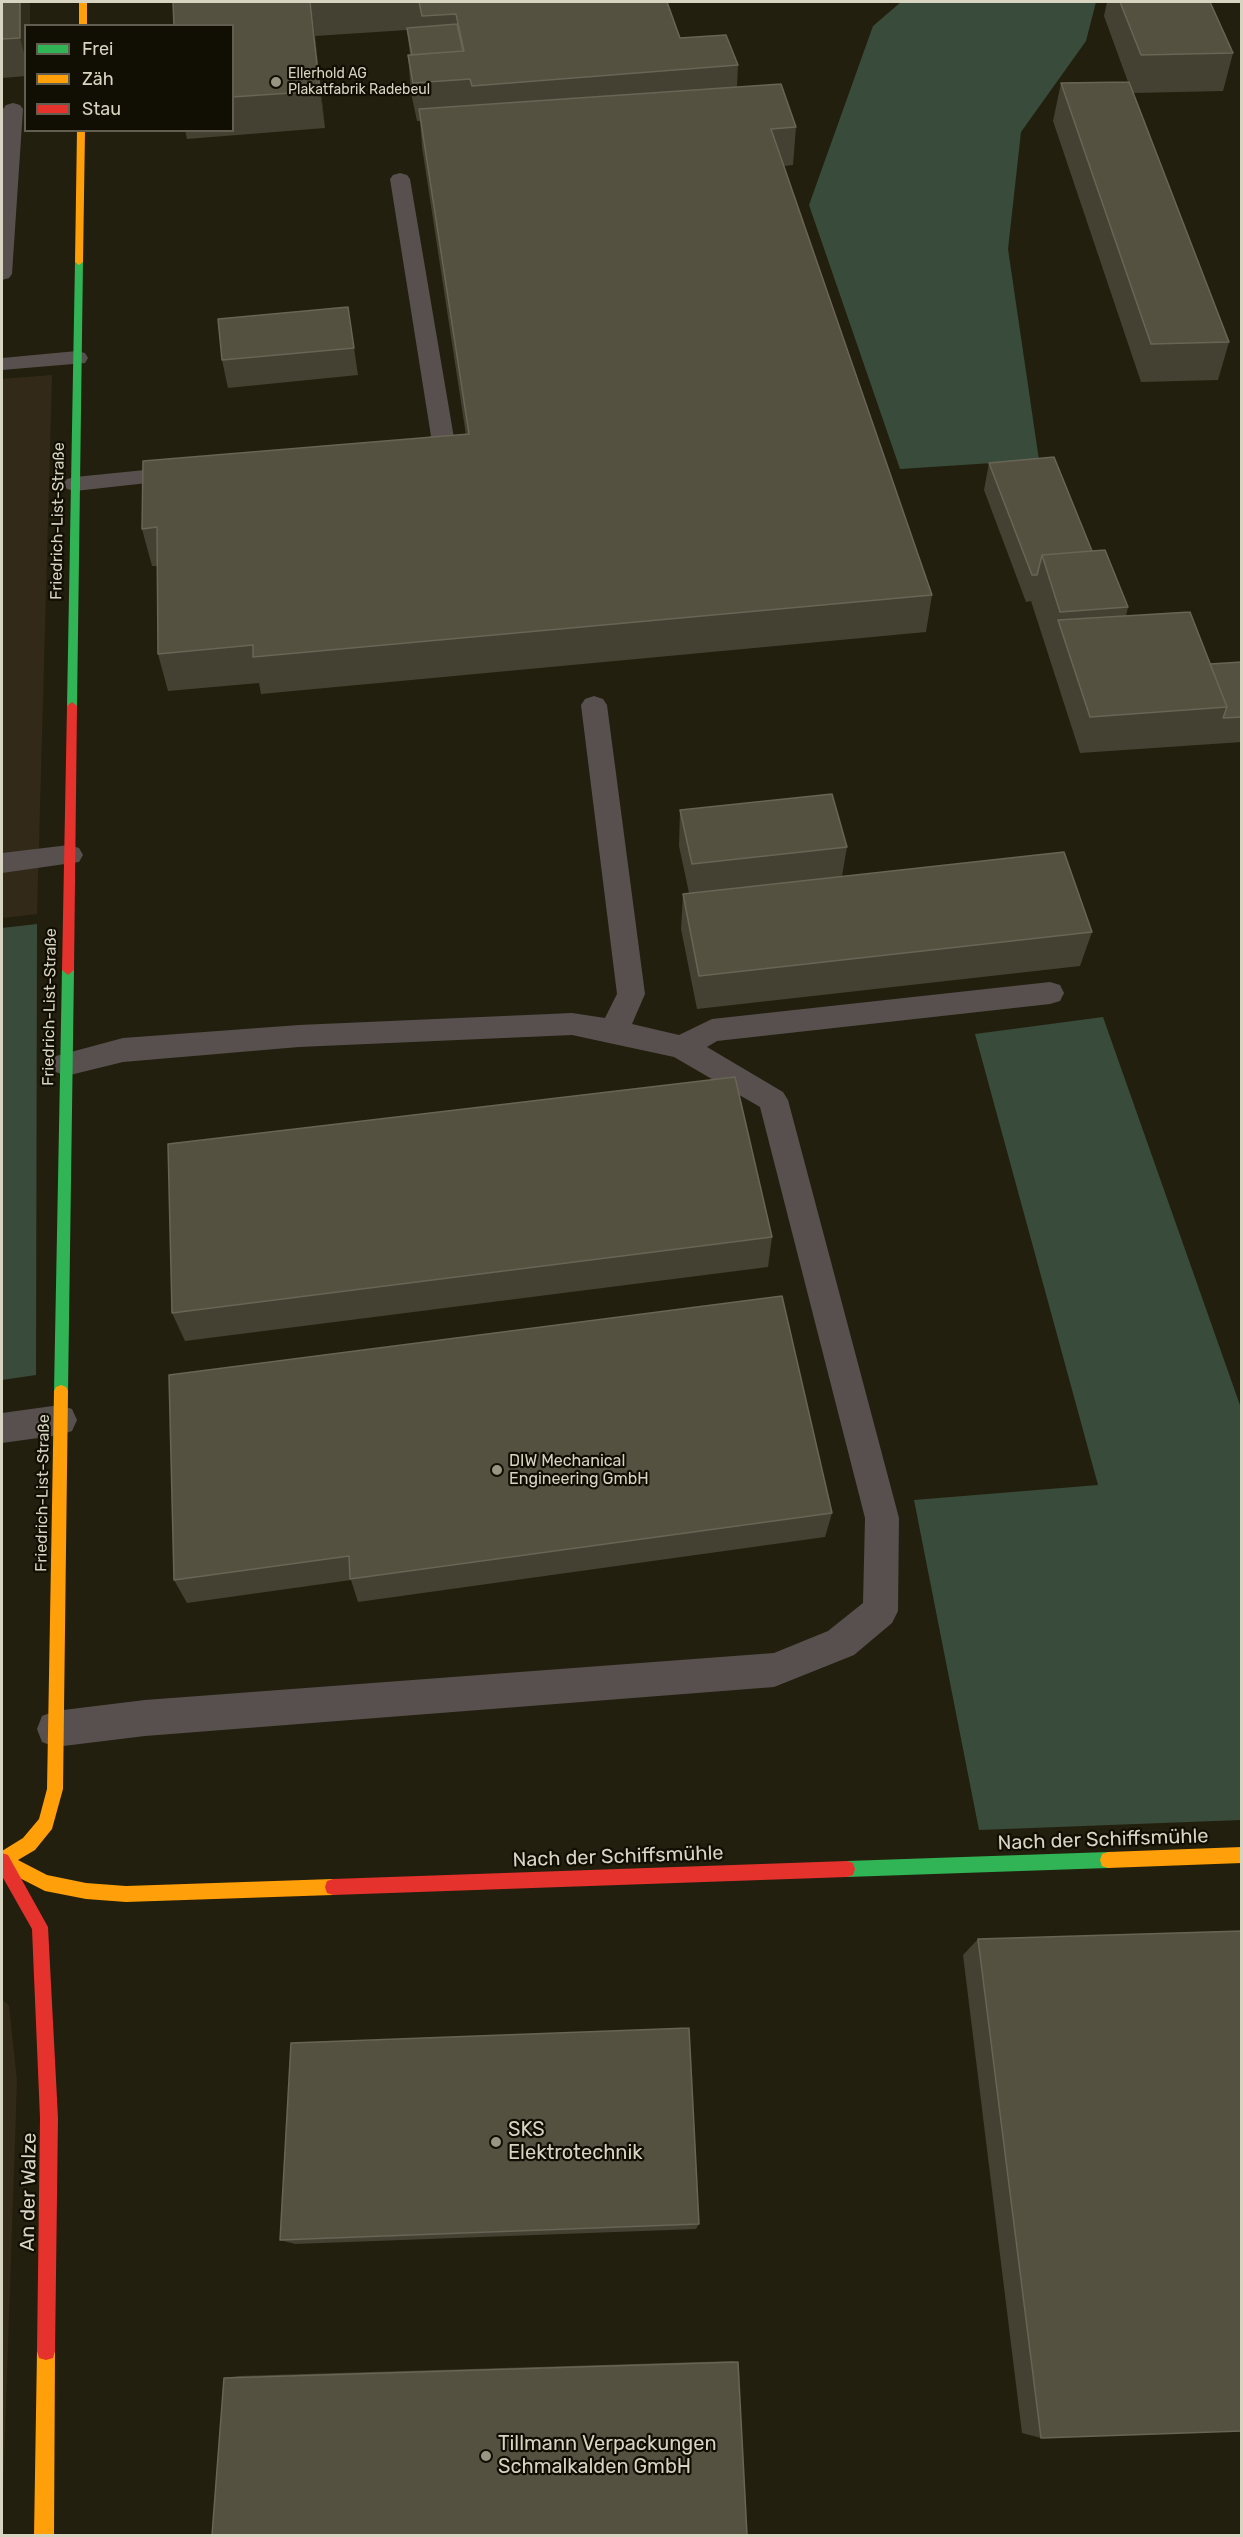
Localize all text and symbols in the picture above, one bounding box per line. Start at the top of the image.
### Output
legend [24,24,234,132]
text: Frei [82,38,113,60]
place label: Ellerhold AG Plakatfabrik Radebeul [288,66,430,98]
text: Zäh [82,68,114,90]
marker: Ellerhold AG Plakatfabrik Radebeul [269,75,283,89]
text: Stau [82,98,121,120]
street label: Friedrich-List-Straße [47,442,69,600]
street label: Friedrich-List-Straße [39,928,61,1086]
street label: Friedrich-List-Straße [32,1414,54,1572]
place label: DIW Mechanical Engineering GmbH [509,1451,649,1489]
marker: DIW Mechanical Engineering GmbH [490,1463,504,1477]
street label: Nach der Schiffsmühle [997,1824,1209,1856]
street label: Nach der Schiffsmühle [512,1841,724,1873]
place label: SKS Elektrotechnik [508,2118,643,2165]
street label: An der Walze [16,2132,42,2252]
marker: SKS Elektrotechnik [489,2135,503,2149]
place label: Tillmann Verpackungen Schmalkalden GmbH [498,2432,717,2479]
marker: Tillmann Verpackungen Schmalkalden GmbH [479,2449,493,2463]

